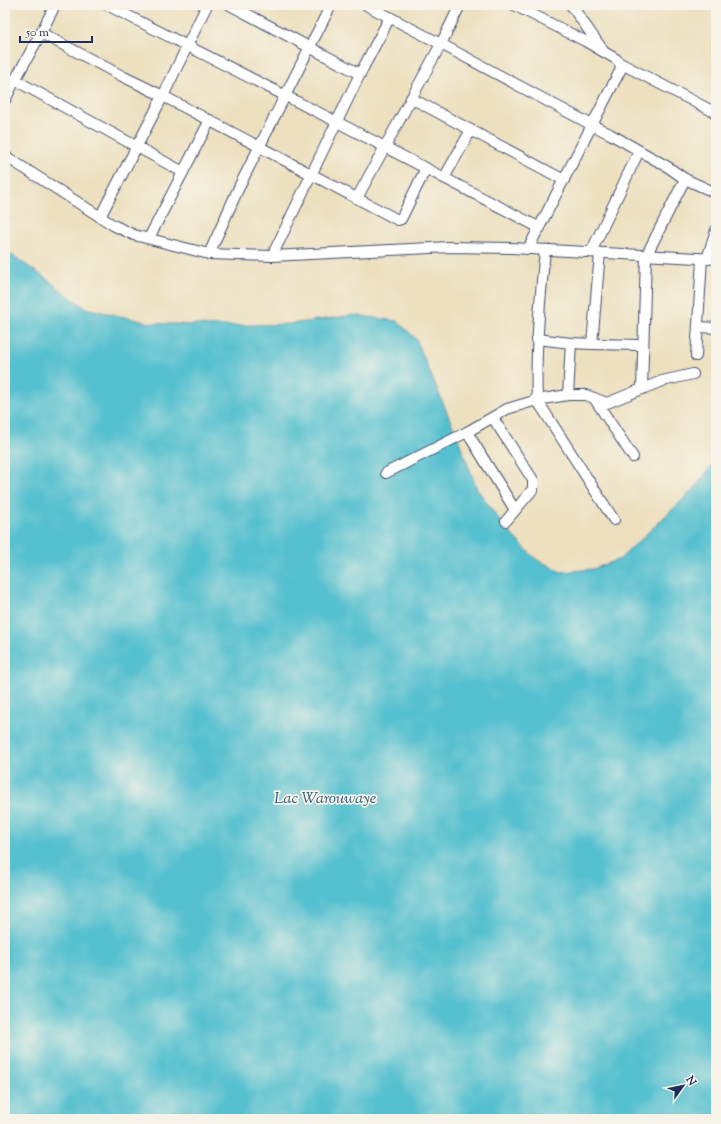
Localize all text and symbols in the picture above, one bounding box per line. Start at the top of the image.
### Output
scale bar [20,18,92,44]
text: 50 m [25,24,49,42]
water label: Lac Warouwaye [274,788,376,811]
north arrow [663,1066,703,1106]
text: N [681,1072,700,1089]

